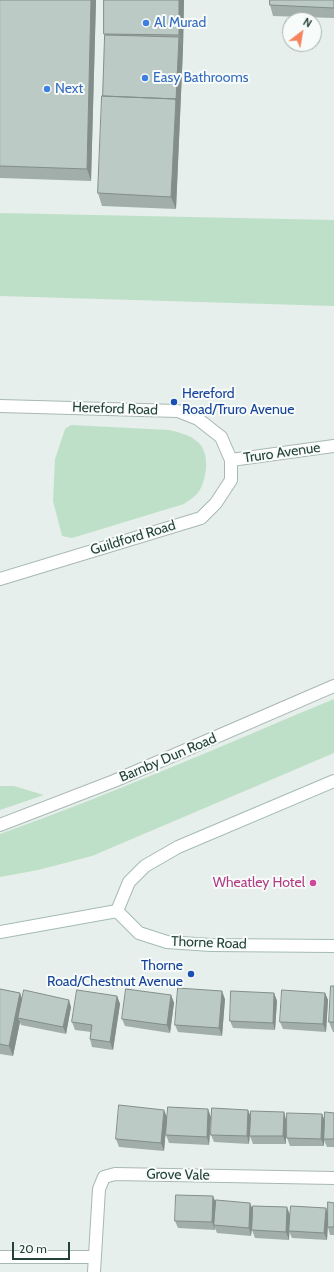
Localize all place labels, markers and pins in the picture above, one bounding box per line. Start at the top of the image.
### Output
place label: Al Murad [154,15,206,31]
marker: Al Murad [141,18,151,28]
place label: Easy Bathrooms [153,70,248,86]
marker: Easy Bathrooms [140,73,150,83]
place label: Next [55,81,83,97]
marker: Next [42,84,52,94]
place label: Hereford Road/Truro Avenue [182,386,294,418]
marker: Hereford Road/Truro Avenue [169,397,179,407]
place label: Wheatley Hotel [213,875,305,891]
marker: Wheatley Hotel [308,878,318,888]
place label: Thorne Road/Chestnut Avenue [47,958,183,990]
marker: Thorne Road/Chestnut Avenue [186,969,196,979]

